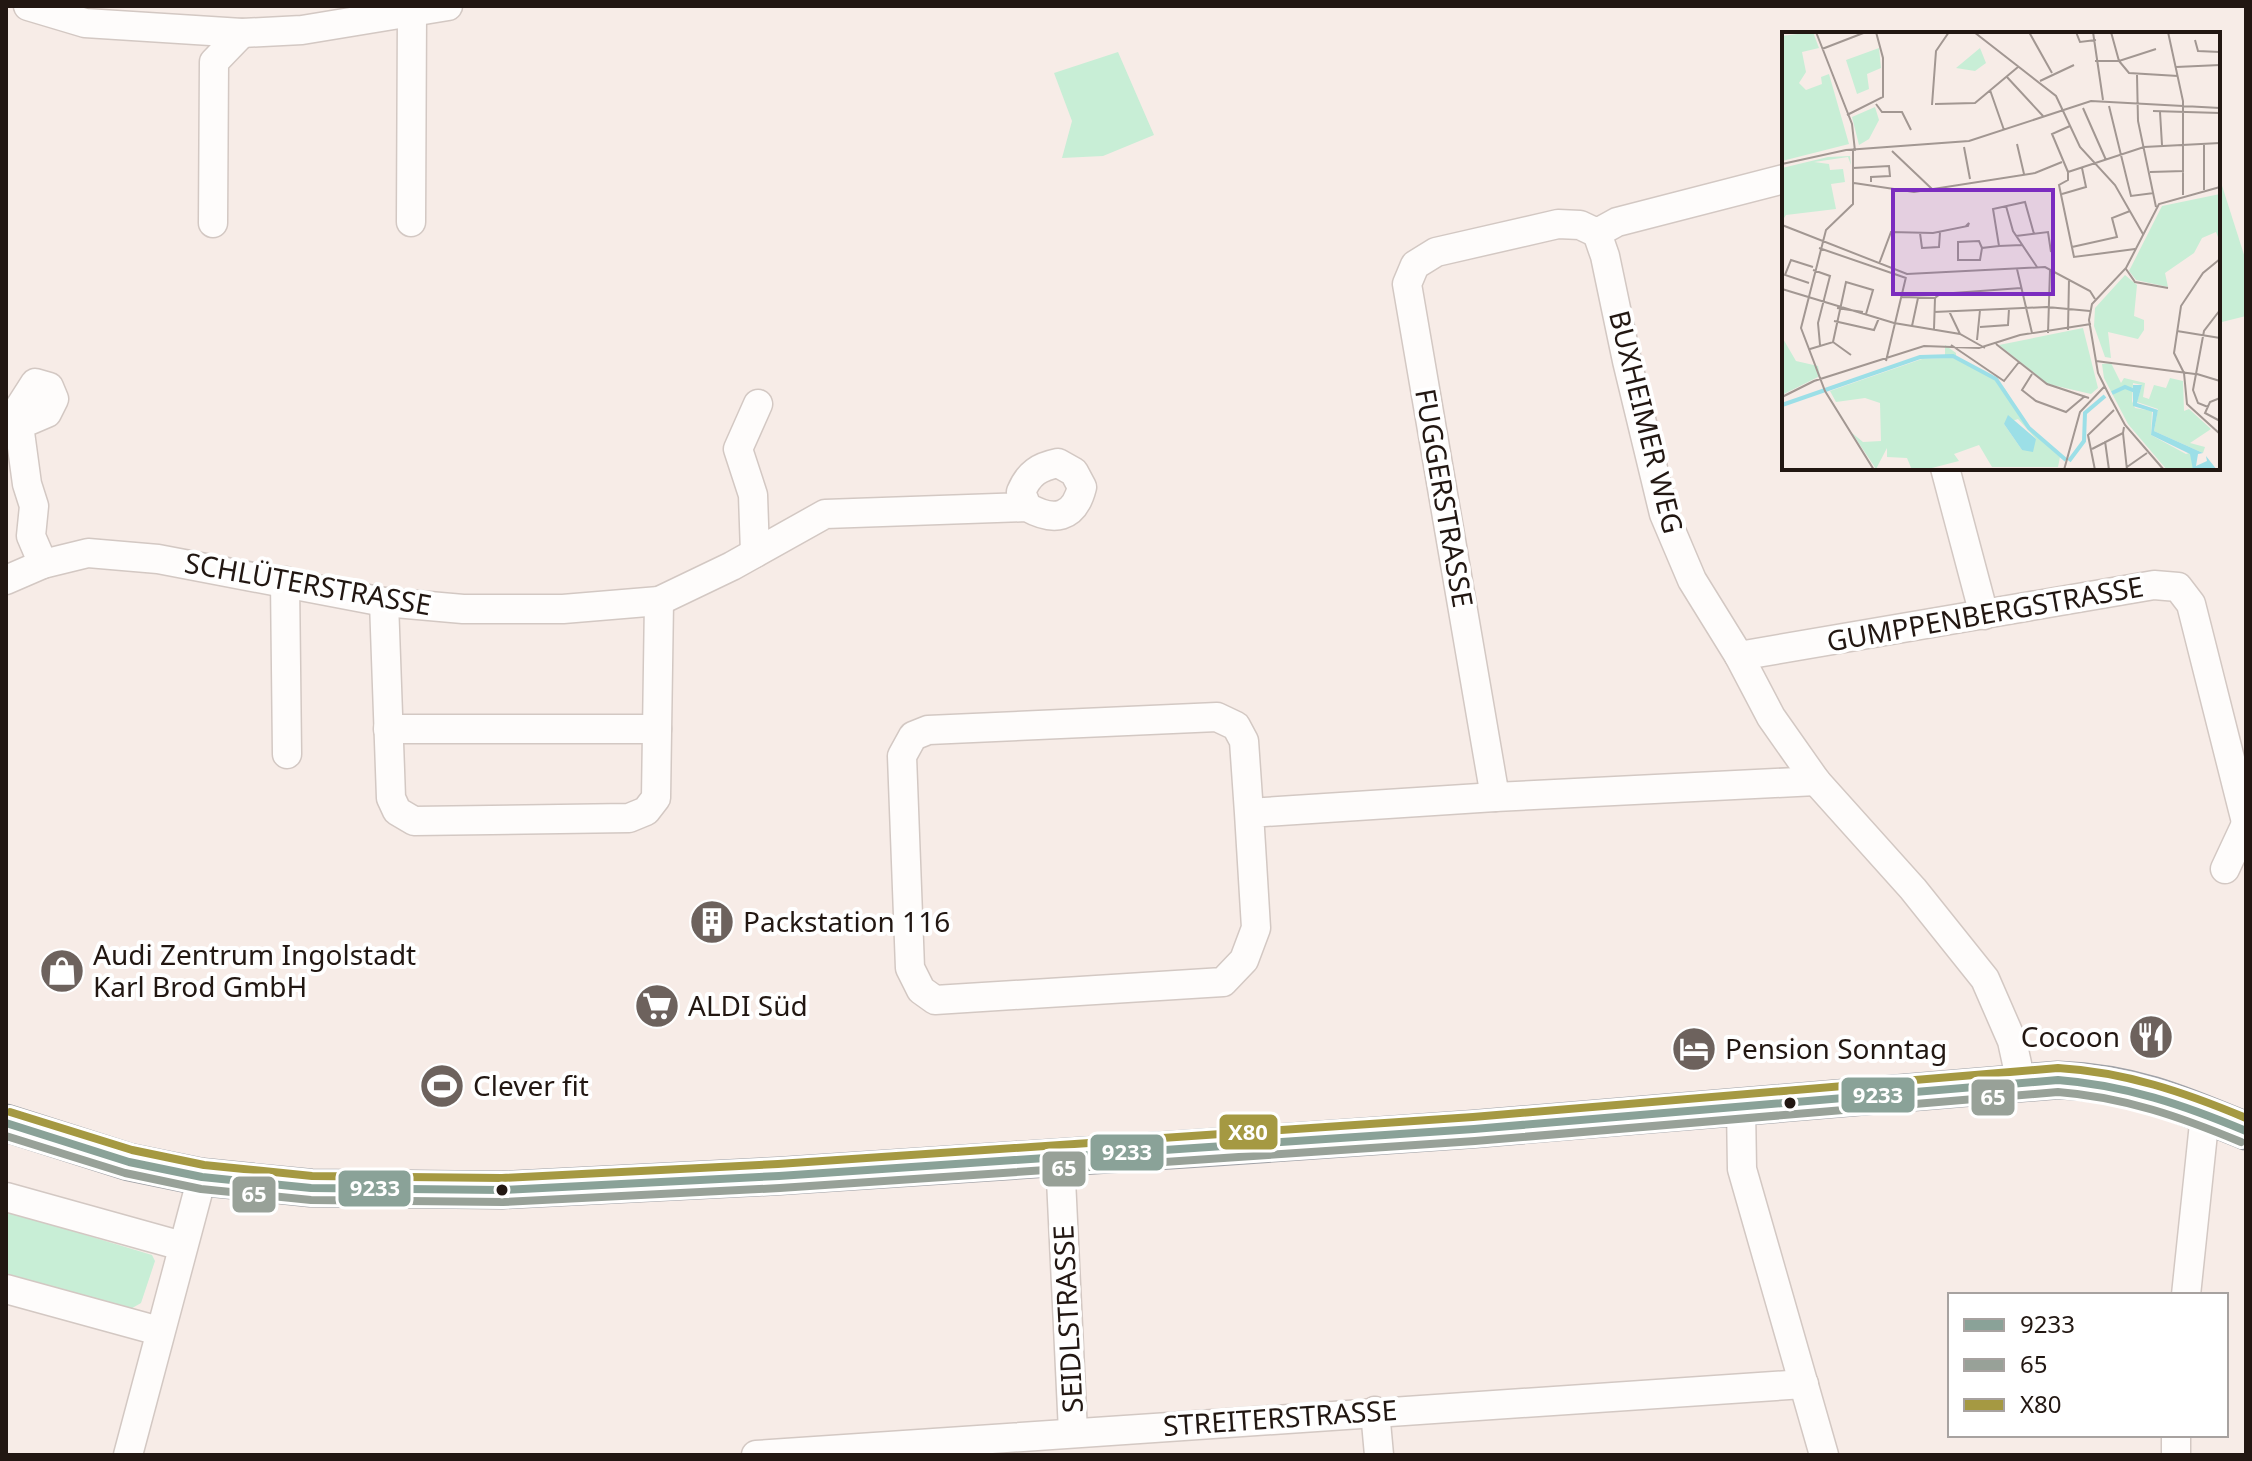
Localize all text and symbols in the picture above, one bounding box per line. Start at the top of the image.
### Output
inset map [1782,32,2220,470]
street label: BUXHEIMER WEG [1601,306,1693,537]
street label: FUGGERSTRASSE [1407,386,1483,610]
street label: SCHLÜTERSTRASSE [182,543,434,623]
street label: GUMPPENBERGSTRASSE [1823,566,2146,660]
building icon: Packstation 116 [688,898,736,946]
place label: Packstation 116 [743,902,950,940]
place label: Audi Zentrum Ingolstadt Karl Brod GmbH [93,935,416,1005]
shop icon: Audi Zentrum Ingolstadt Karl Brod GmbH [38,947,86,995]
supermarket icon: ALDI Süd [633,982,681,1030]
place label: ALDI Süd [688,986,808,1024]
restaurant icon: Cocoon [2127,1013,2175,1061]
place label: Cocoon [2021,1017,2120,1055]
hotel icon: Pension Sonntag [1670,1025,1718,1073]
place label: Pension Sonntag [1725,1029,1947,1067]
sports icon: Clever fit [418,1062,466,1110]
place label: Clever fit [473,1066,589,1104]
line badge: 9233 [1840,1076,1916,1114]
line badge: 65 [1970,1078,2016,1117]
text: 9233 [1853,1079,1903,1109]
text: 65 [1980,1081,2006,1111]
unlabelled marker [1782,1095,1798,1111]
line badge: X80 [1218,1113,1279,1151]
text: X80 [1228,1116,1268,1146]
line badge: 9233 [1089,1133,1165,1172]
text: 9233 [1102,1136,1152,1166]
line badge: 65 [1041,1150,1087,1188]
text: 65 [1051,1152,1077,1182]
line badge: 9233 [337,1169,412,1208]
text: 9233 [350,1172,400,1202]
line badge: 65 [231,1175,277,1214]
text: 65 [241,1178,267,1208]
unlabelled marker [494,1182,510,1198]
street label: SEIDLSTRASSE [1043,1224,1091,1414]
legend [1948,1293,2228,1437]
text: 9233 [2020,1307,2075,1340]
text: 65 [2020,1347,2047,1380]
text: X80 [2020,1387,2062,1420]
street label: STREITERSTRASSE [1162,1390,1398,1444]

